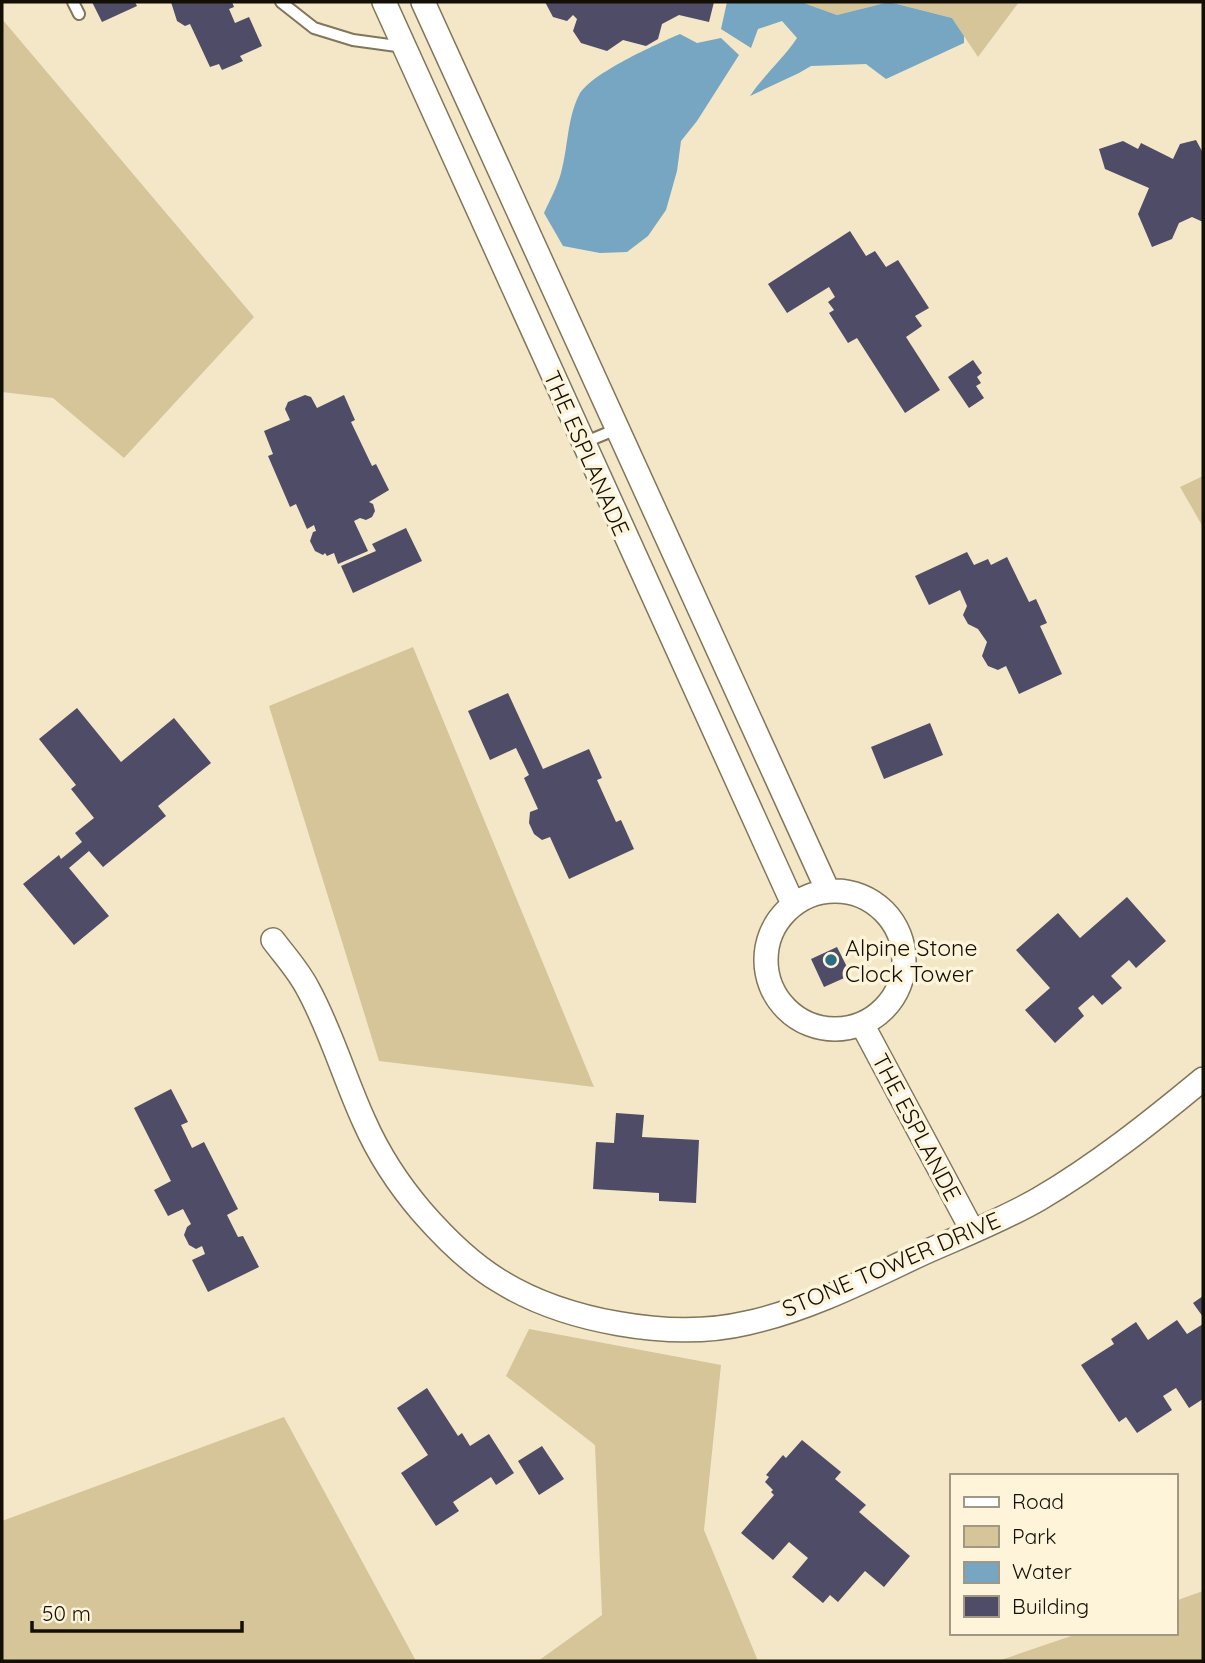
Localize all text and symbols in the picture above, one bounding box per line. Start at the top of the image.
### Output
street label: THE ESPLANADE [538,366,636,540]
place label: Alpine Stone Clock Tower [845,933,977,988]
marker: Alpine Stone Clock Tower [823,952,839,968]
street label: THE ESPLANDE [866,1048,968,1206]
street label: STONE TOWER DRIVE [778,1205,1004,1323]
legend [950,1474,1177,1635]
text: Road [1012,1488,1064,1514]
text: Park [1012,1523,1056,1549]
text: Water [1012,1558,1072,1584]
scale bar [32,1590,242,1634]
text: Building [1012,1593,1089,1619]
text: 50 m [42,1600,91,1626]

